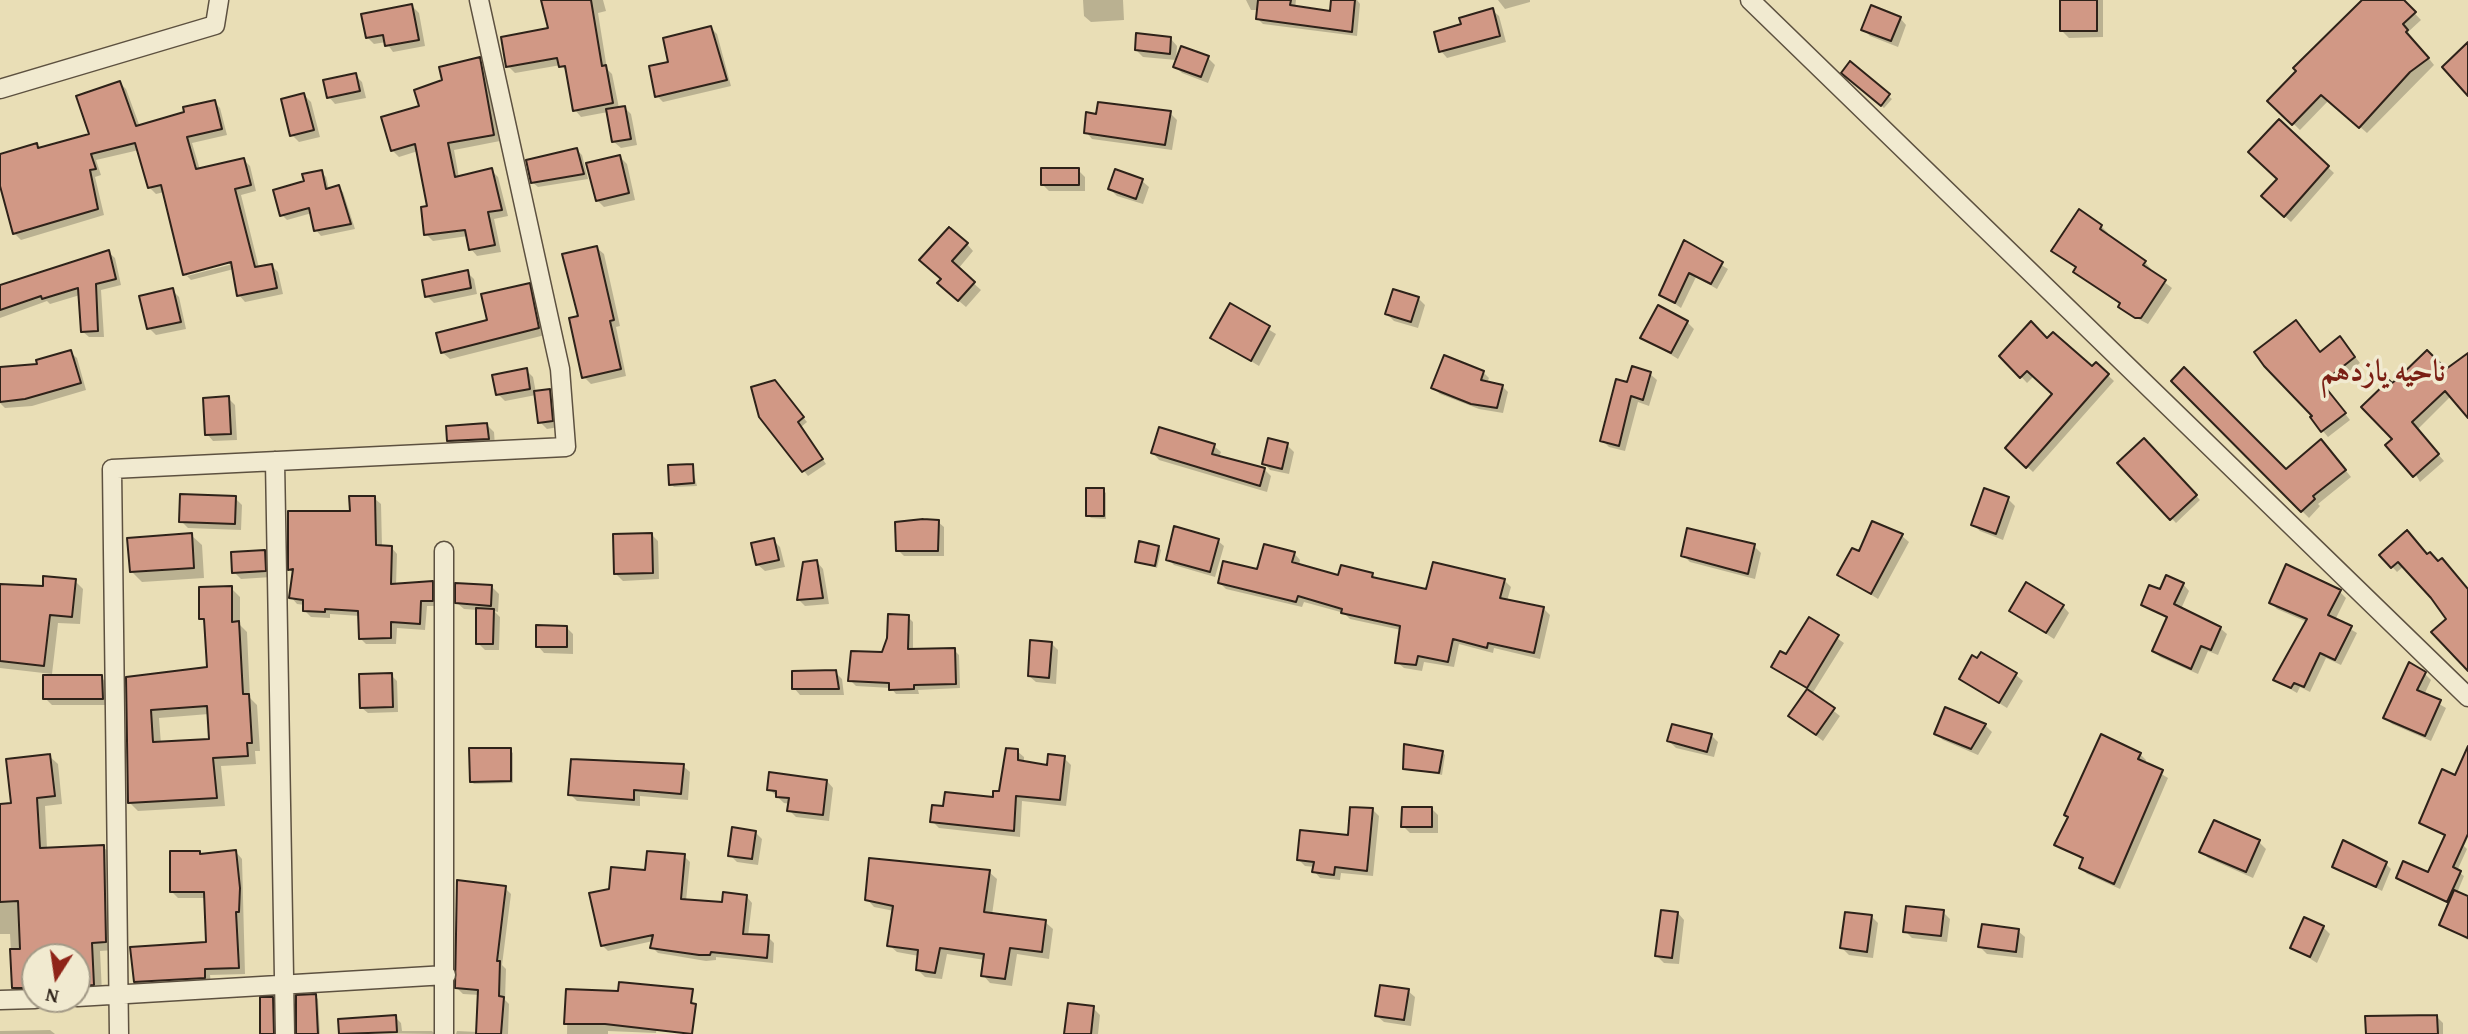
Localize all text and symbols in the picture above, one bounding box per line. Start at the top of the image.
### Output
district label: ناحیه یازدهم [2321,355,2445,391]
north arrow [21,943,91,1013]
text: N [43,982,61,1012]

